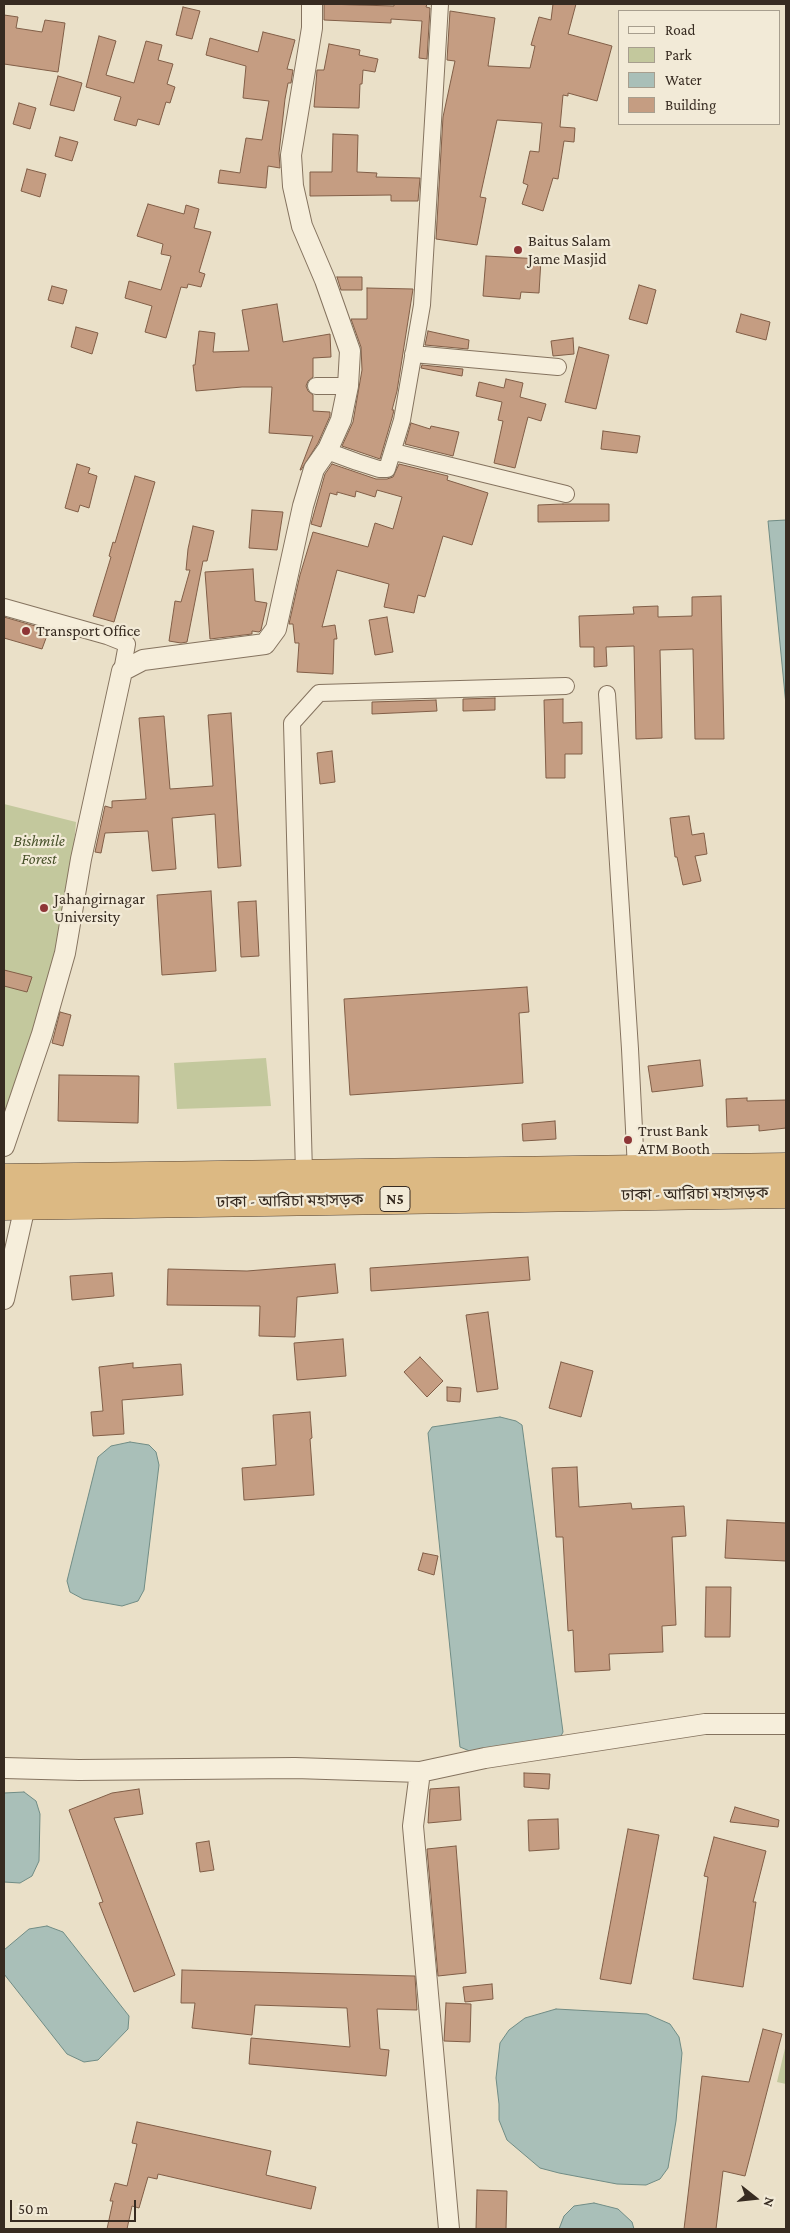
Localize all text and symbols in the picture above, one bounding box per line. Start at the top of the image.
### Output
legend [618,10,780,125]
text: Road [665,22,695,38]
text: Park [665,47,692,63]
text: Water [665,72,702,88]
text: Building [665,97,716,113]
place label: Baitus Salam Jame Masjid [528,231,611,269]
marker: Baitus Salam Jame Masjid [512,244,524,256]
place label: Transport Office [36,621,140,641]
marker: Transport Office [20,625,32,637]
park label: Bishmile Forest [13,831,65,869]
place label: Jahangirnagar University [54,889,145,927]
marker: Jahangirnagar University [38,902,50,914]
place label: Trust Bank ATM Booth [638,1121,710,1159]
marker: Trust Bank ATM Booth [622,1134,634,1146]
street label: ঢাকা - আরিচা মহাসড়ক [621,1183,769,1205]
road number: N5 [380,1186,410,1212]
street label: ঢাকা - আরিচা মহাসড়ক [216,1190,364,1212]
north arrow [730,2173,780,2223]
scale bar [12,2190,139,2222]
text: N [760,2195,778,2209]
text: 50 m [18,2201,48,2217]

